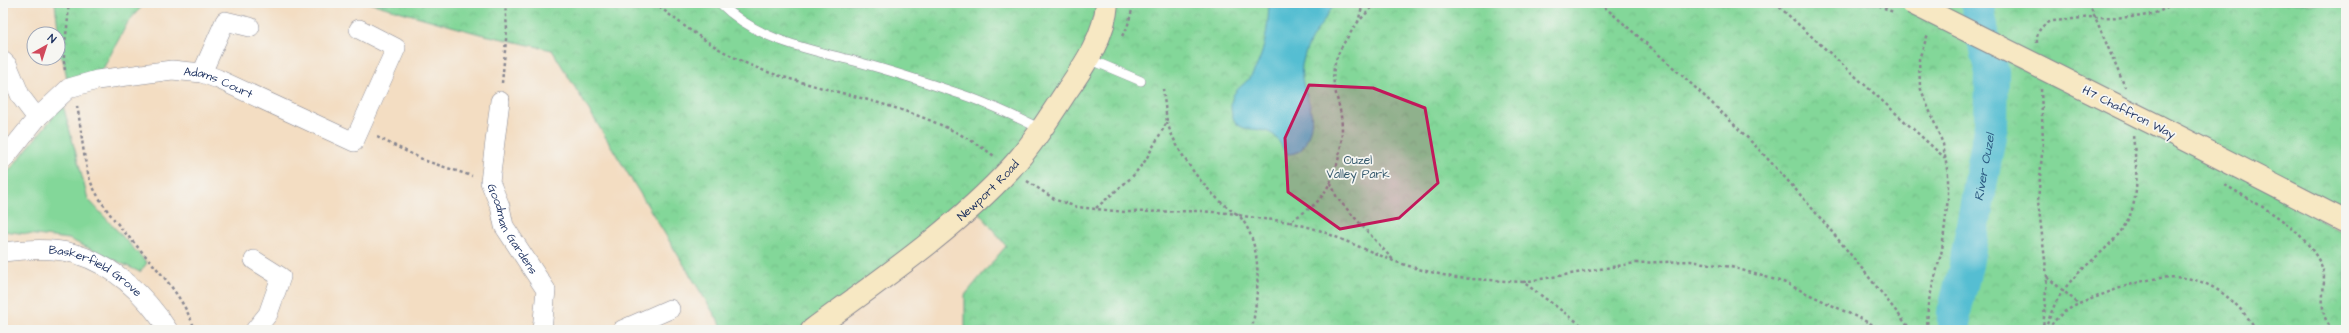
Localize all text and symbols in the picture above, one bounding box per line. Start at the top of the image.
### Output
north arrow [26,26,66,66]
text: N [45,31,59,47]
street label: Adams Court [183,63,256,103]
street label: H7 Chaffron Way [2079,82,2179,144]
water label: River Ouzel [1970,130,2000,202]
park label: Ouzel Valley Park [1326,152,1390,184]
street label: Newport Road [954,156,1023,225]
street label: Goodman Gardens [483,181,541,278]
street label: Baskerfield Grove [48,241,146,301]

